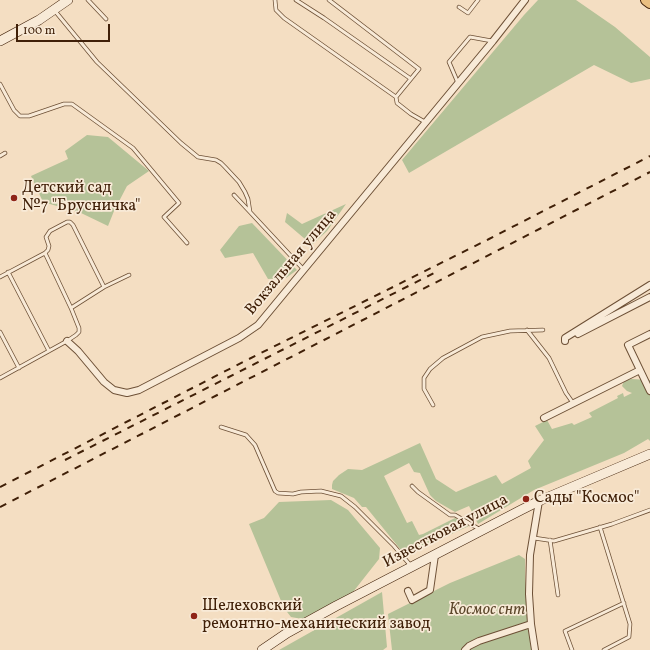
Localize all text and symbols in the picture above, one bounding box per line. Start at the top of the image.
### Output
scale bar [18,16,112,42]
text: 100 m [23,23,55,39]
place label: Детский сад №7 "Брусничка" [22,179,141,217]
marker: Детский сад №7 "Брусничка" [9,193,19,203]
street label: Вокзальная улица [242,206,342,320]
place label: Сады "Космос" [534,489,639,509]
street label: Известковая улица [380,491,512,573]
marker: Сады "Космос" [521,494,531,504]
place label: Шелеховский ремонтно-механический завод [202,597,430,635]
park label: Космос снт [449,601,525,621]
marker: Шелеховский ремонтно-механический завод [189,611,199,621]

